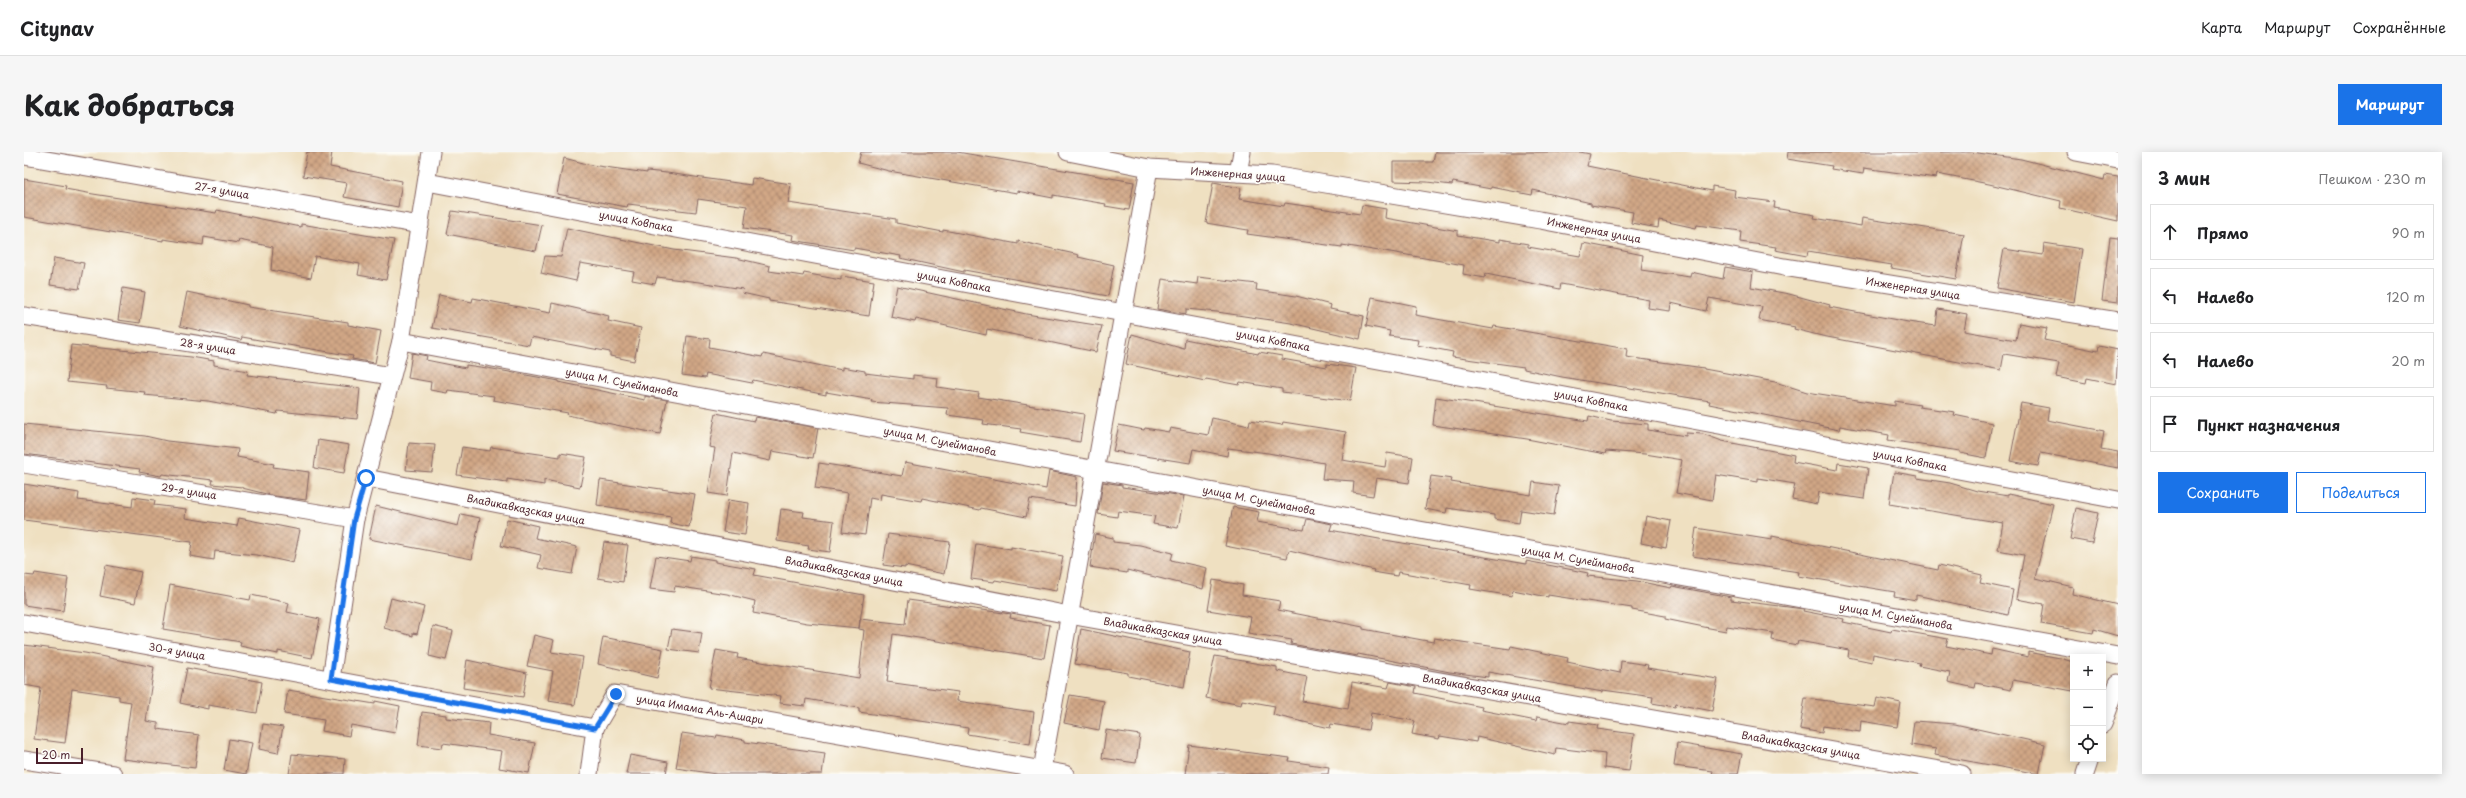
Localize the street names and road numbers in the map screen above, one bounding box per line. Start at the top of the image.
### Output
street label: Инженерная улица [1190,163,1287,184]
street label: 27-я улица [194,177,251,202]
street label: улица Ковпака [598,206,675,235]
street label: Инженерная улица [1546,213,1643,246]
street label: улица Ковпака [916,266,993,295]
street label: Инженерная улица [1865,273,1962,302]
street label: улица Ковпака [1235,325,1312,354]
street label: 28-я улица [179,334,238,357]
street label: улица М. Сулейманова [564,363,681,401]
street label: улица Ковпака [1553,385,1630,414]
street label: улица М. Сулейманова [882,422,999,460]
street label: улица Ковпака [1872,445,1949,474]
street label: 29-я улица [160,479,219,502]
street label: улица М. Сулейманова [1201,481,1318,519]
street label: Владикавказская улица [466,490,587,527]
street label: улица М. Сулейманова [1520,541,1637,577]
street label: Владикавказская улица [784,552,905,589]
street label: улица М. Сулейманова [1838,598,1955,634]
street label: Владикавказская улица [1103,613,1224,648]
street label: 30-я улица [148,638,207,663]
street label: Владикавказская улица [1422,670,1543,705]
street label: улица Имама Аль-Ашари [635,690,765,727]
street label: Владикавказская улица [1741,727,1862,762]

